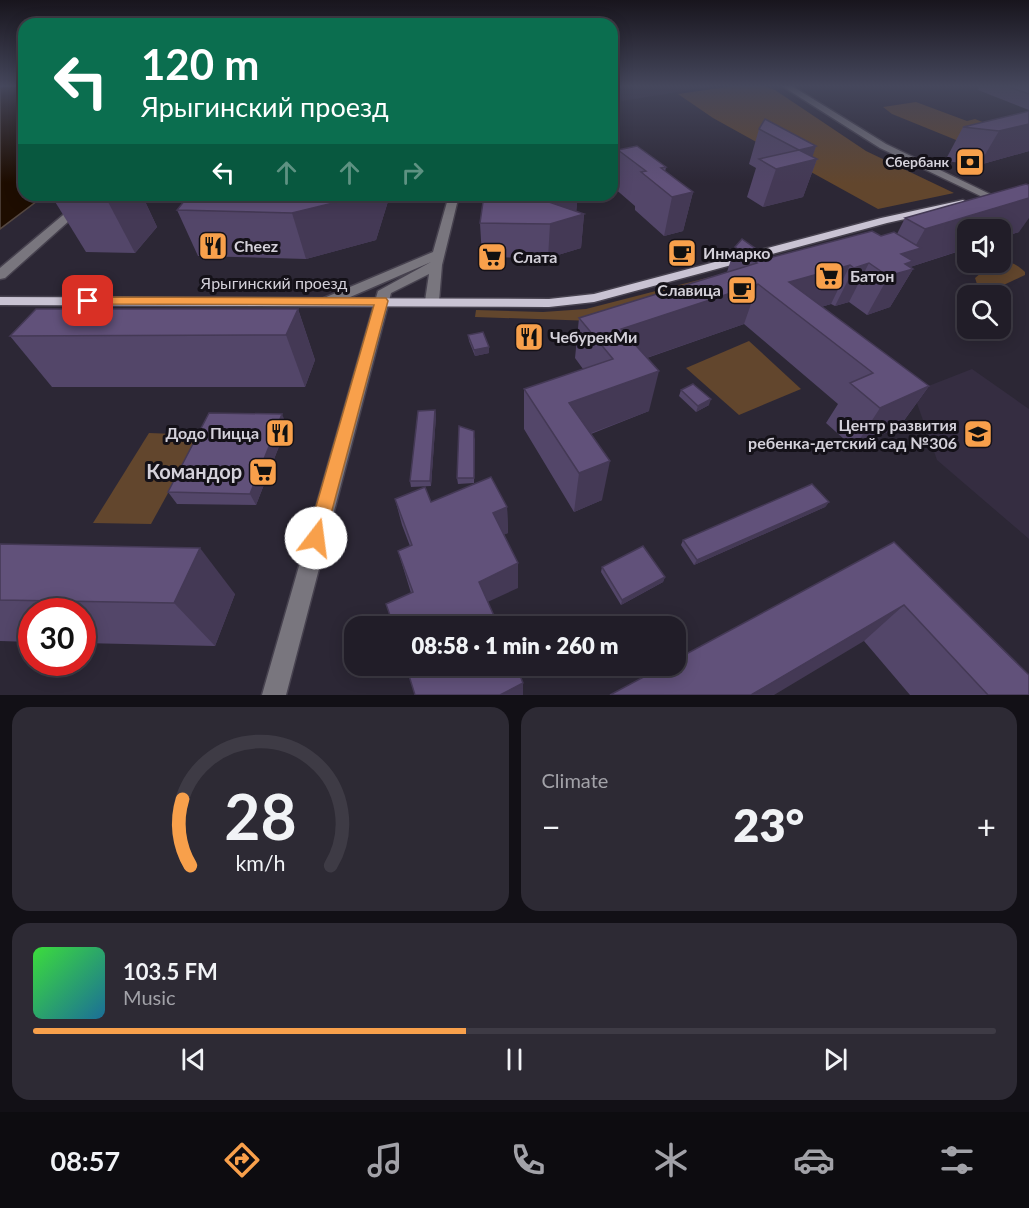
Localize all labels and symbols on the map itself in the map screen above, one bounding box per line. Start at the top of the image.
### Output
bank icon: Сбербанк [954,146,986,178]
place label: Сбербанк [885,153,949,170]
restaurant icon: Cheez [197,230,229,262]
place label: Cheez [234,236,278,255]
cafe icon: Инмарко [666,237,698,269]
supermarket icon: Слата [476,241,508,273]
place label: Инмарко [703,243,771,262]
place label: Слата [513,247,557,266]
supermarket icon: Батон [813,260,845,292]
place label: Батон [850,266,894,285]
street label: Ярыгинский проезд [200,273,347,292]
cafe icon: Славица [726,274,758,306]
pin [62,275,113,326]
place label: Славица [657,280,721,299]
restaurant icon: ЧебурекМи [513,321,545,353]
place label: ЧебурекМи [550,327,637,346]
place label: Центр развития ребенка-детский сад №306 [748,415,957,452]
restaurant icon: Додо Пицца [264,417,296,449]
school or university icon: Центр развития ребенка-детский сад №306 [962,418,994,450]
place label: Додо Пицца [165,423,259,442]
supermarket icon: Командор [247,456,279,488]
place label: Командор [146,459,242,483]
position arrow [284,506,348,570]
speed limit sign: 30 [18,598,96,676]

